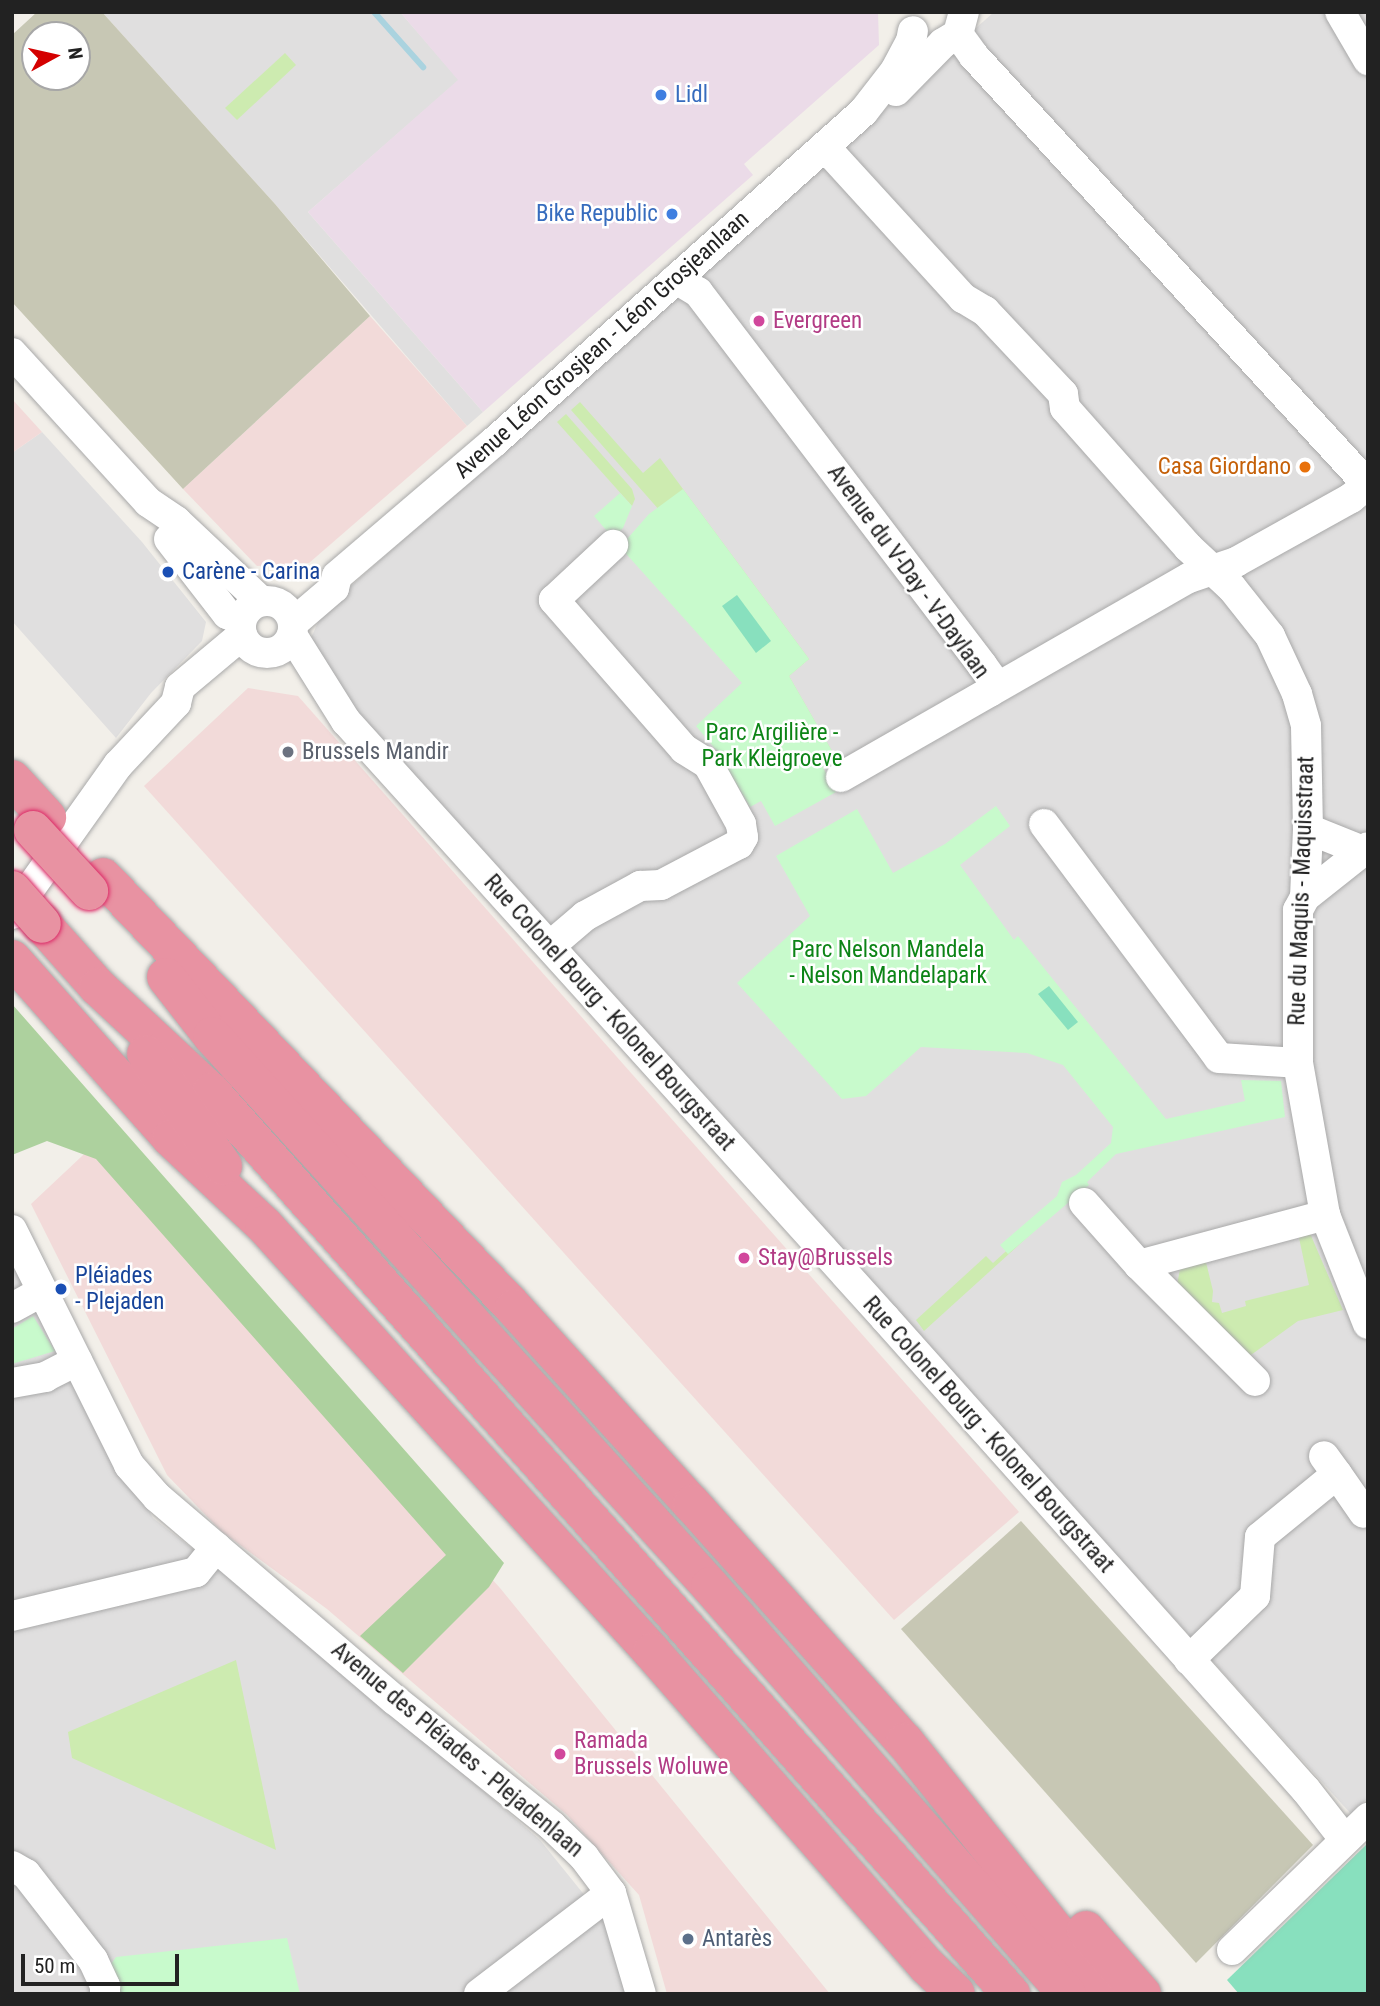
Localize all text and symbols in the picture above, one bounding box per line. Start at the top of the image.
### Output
north arrow [21,21,91,91]
text: N [63,46,88,61]
place label: Lidl [675,81,708,109]
marker: Lidl [653,87,669,103]
place label: Bike Republic [536,200,658,228]
street label: Avenue Léon Grosjean - Léon Grosjeanlaan [449,205,755,485]
marker: Bike Republic [664,206,680,222]
place label: Evergreen [773,307,862,335]
marker: Evergreen [751,313,767,329]
place label: Casa Giordano [1158,453,1291,481]
marker: Casa Giordano [1297,459,1313,475]
street label: Avenue du V-Day - V-Daylaan [821,460,995,684]
place label: Carène - Carina [182,558,320,586]
marker: Carène - Carina [160,564,176,580]
park label: Parc Argilière - Park Kleigroeve [702,719,842,773]
place label: Brussels Mandir [302,738,449,766]
marker: Brussels Mandir [280,744,296,760]
street label: Rue du Maquis - Maquisstraat [1284,756,1320,1026]
street label: Rue Colonel Bourg - Kolonel Bourgstraat [478,869,740,1157]
park label: Parc Nelson Mandela - Nelson Mandelapark [789,936,987,990]
place label: Stay@Brussels [758,1244,893,1272]
marker: Stay@Brussels [736,1250,752,1266]
place label: Pléiades - Plejaden [75,1262,164,1316]
marker: Pléiades - Plejaden [53,1281,69,1297]
street label: Rue Colonel Bourg - Kolonel Bourgstraat [857,1291,1119,1579]
street label: Avenue des Pléiades - Plejadenlaan [325,1636,589,1864]
place label: Ramada Brussels Woluwe [574,1727,728,1781]
marker: Ramada Brussels Woluwe [552,1746,568,1762]
place label: Antarès [702,1925,772,1953]
marker: Antarès [680,1931,696,1947]
scale bar [24,1940,182,1984]
text: 50 m [34,1954,75,1978]

